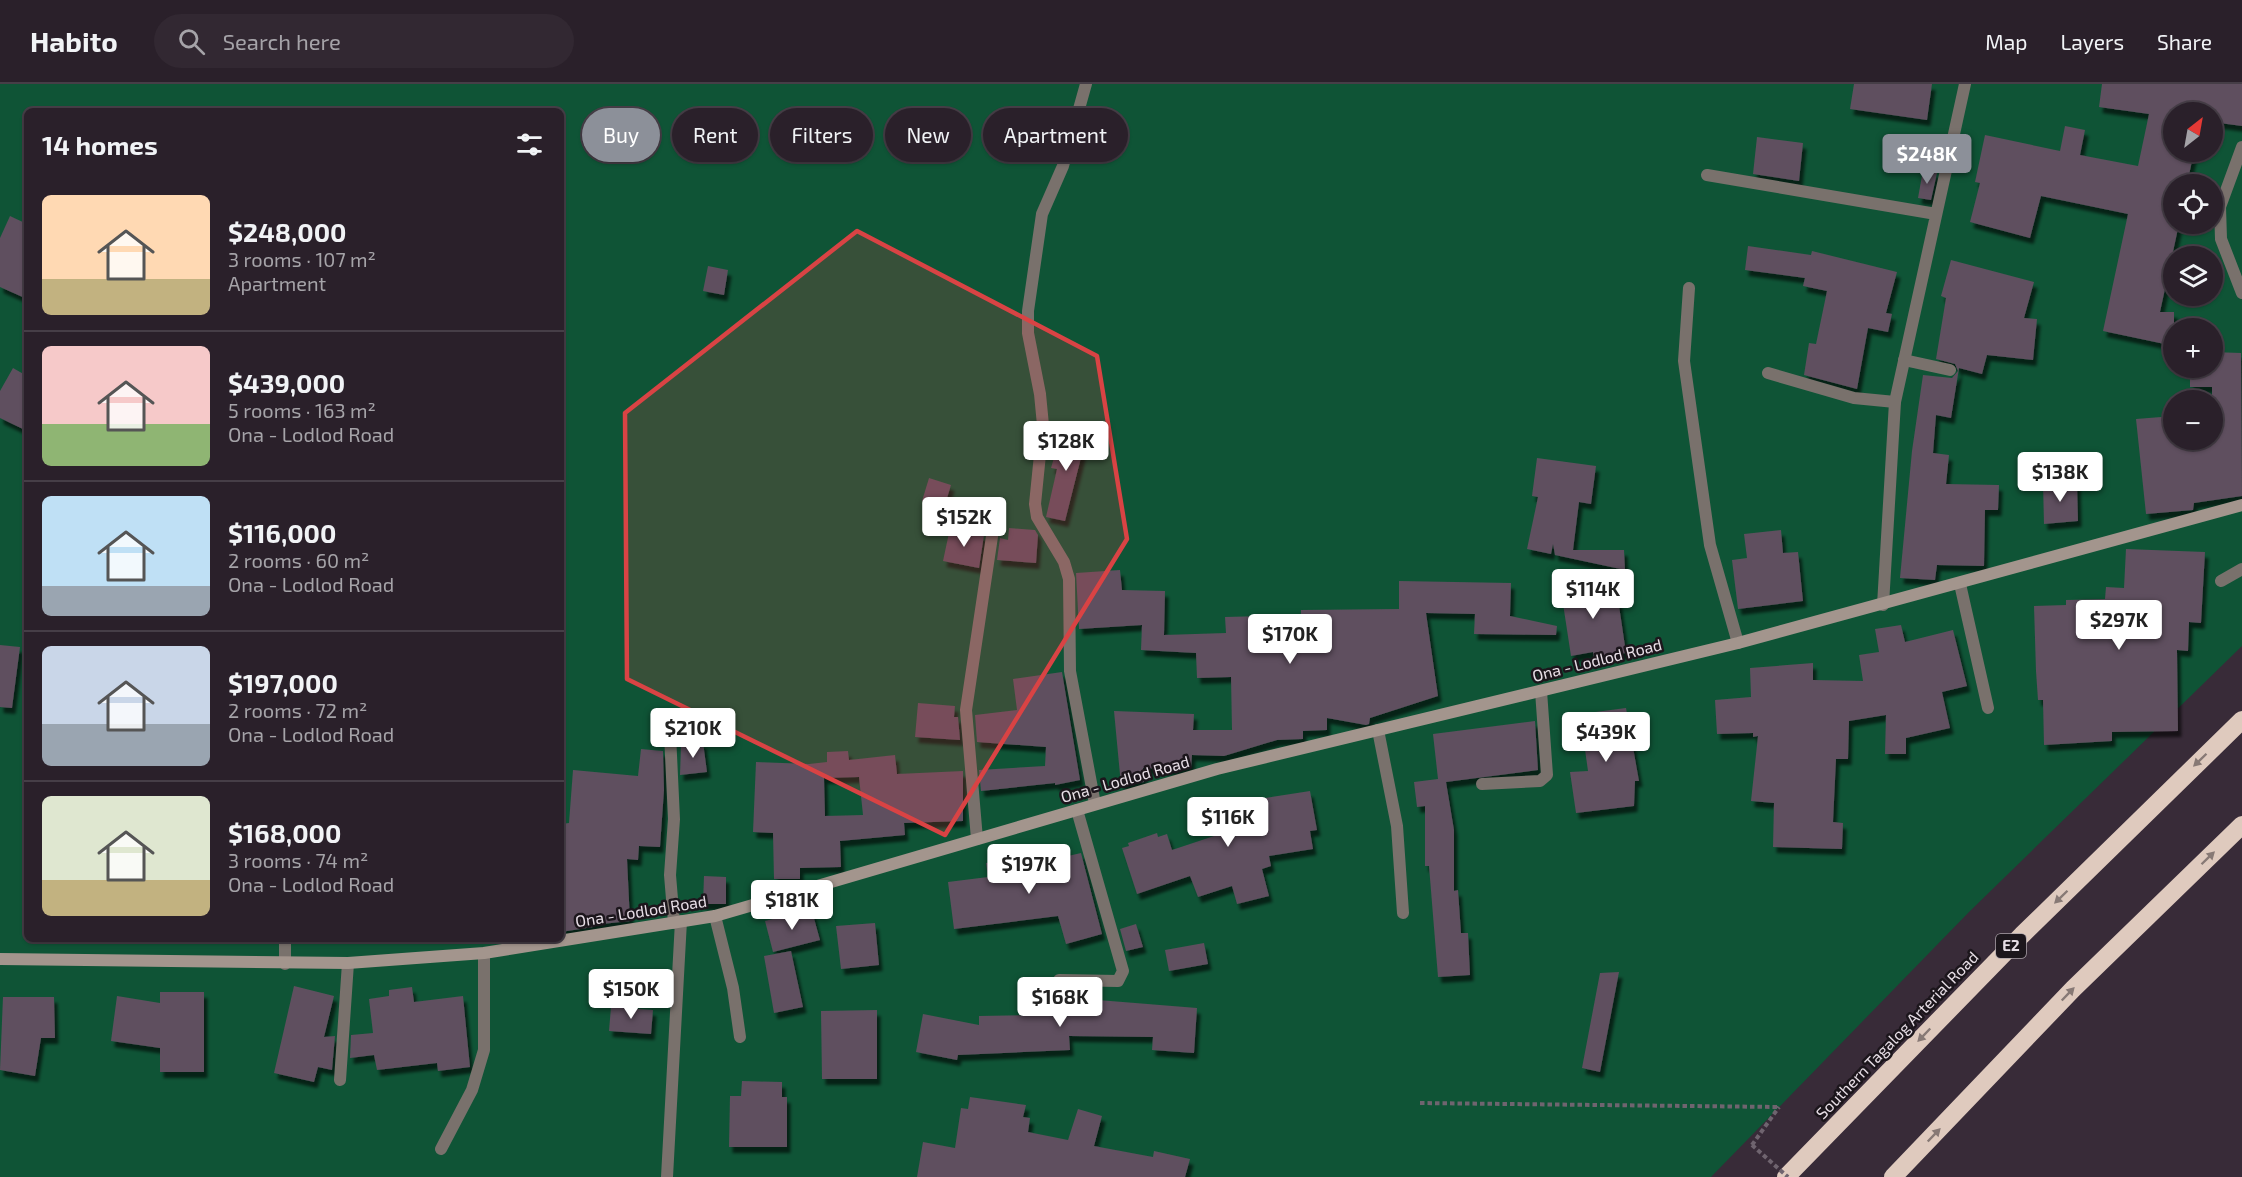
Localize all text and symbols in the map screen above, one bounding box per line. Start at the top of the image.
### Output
search box [154,14,574,68]
text: Habito [30,24,118,58]
icon: search [175,25,208,58]
text: Search here [223,28,341,54]
text: Map [1985,29,2027,54]
text: Layers [2060,29,2124,54]
text: Share [2157,29,2212,54]
north arrow [2163,102,2223,162]
map controls [2163,102,2223,450]
chip: Buy [582,108,660,162]
chip: Rent [672,108,758,162]
chip: Filters [770,108,873,162]
chip: New [885,108,971,162]
chip: Apartment [983,108,1128,162]
icon: filters [513,128,546,161]
text: 14 homes [42,129,158,160]
pin: $248K [1885,134,1969,185]
text: $248K [1896,141,1958,165]
button: locate [2163,174,2223,234]
text: $248,000 [228,216,346,247]
icon: home [90,219,162,291]
button: layers [2163,246,2223,306]
text: 3 rooms · 107 m² [228,247,376,271]
text: Apartment [228,271,326,295]
button: + [2163,318,2223,378]
text: $439,000 [228,367,345,398]
icon: home [90,370,162,442]
button: − [2163,390,2223,450]
text: 5 rooms · 163 m² [228,398,376,422]
pin: $128K [1024,421,1108,472]
text: Ona - Lodlod Road [228,422,394,446]
text: $128K [1038,428,1095,452]
pin: $138K [2018,452,2102,503]
text: $138K [2032,459,2088,483]
pin: $152K [922,497,1006,548]
text: $152K [936,504,992,528]
text: $116,000 [228,517,336,548]
icon: home [90,520,162,592]
text: 2 rooms · 60 m² [228,548,369,572]
pin: $114K [1551,569,1635,620]
text: Ona - Lodlod Road [228,572,394,596]
text: $114K [1566,576,1620,600]
pin: $297K [2077,600,2161,651]
text: $297K [2090,607,2148,631]
pin: $170K [1248,614,1332,665]
text: $170K [1262,621,1318,645]
street label: Ona - Lodlod Road [1530,634,1664,685]
text: $197,000 [228,667,338,698]
icon: home [90,670,162,742]
text: 2 rooms · 72 m² [228,698,367,722]
pin: $210K [651,708,735,759]
pin: $439K [1564,712,1648,763]
text: $210K [664,715,722,739]
text: $439K [1576,719,1636,743]
text: Ona - Lodlod Road [228,722,394,746]
street label: Ona - Lodlod Road [1058,751,1191,806]
one-way arrow [2194,753,2208,767]
pin: $116K [1186,797,1270,848]
text: $116K [1201,804,1255,828]
text: $168,000 [228,817,341,848]
icon: home [90,820,162,892]
pin: $197K [987,844,1071,895]
text: 3 rooms · 74 m² [228,848,368,872]
text: $197K [1001,851,1057,875]
one-way arrow [2201,851,2215,865]
text: Ona - Lodlod Road [228,872,394,896]
pin: $181K [750,880,834,931]
text: $181K [765,887,819,911]
one-way arrow [2053,890,2068,904]
street label: Ona - Lodlod Road [574,891,708,930]
road number: E2 [1996,934,2026,958]
street label: Southern Tagalog Arterial Road [1812,947,1982,1122]
pin: $150K [589,969,673,1020]
text: $150K [603,976,659,1000]
pin: $168K [1018,977,1102,1028]
text: $168K [1031,984,1089,1008]
one-way arrow [2061,987,2075,1001]
one-way arrow [1917,1028,1931,1042]
one-way arrow [1926,1128,1940,1142]

